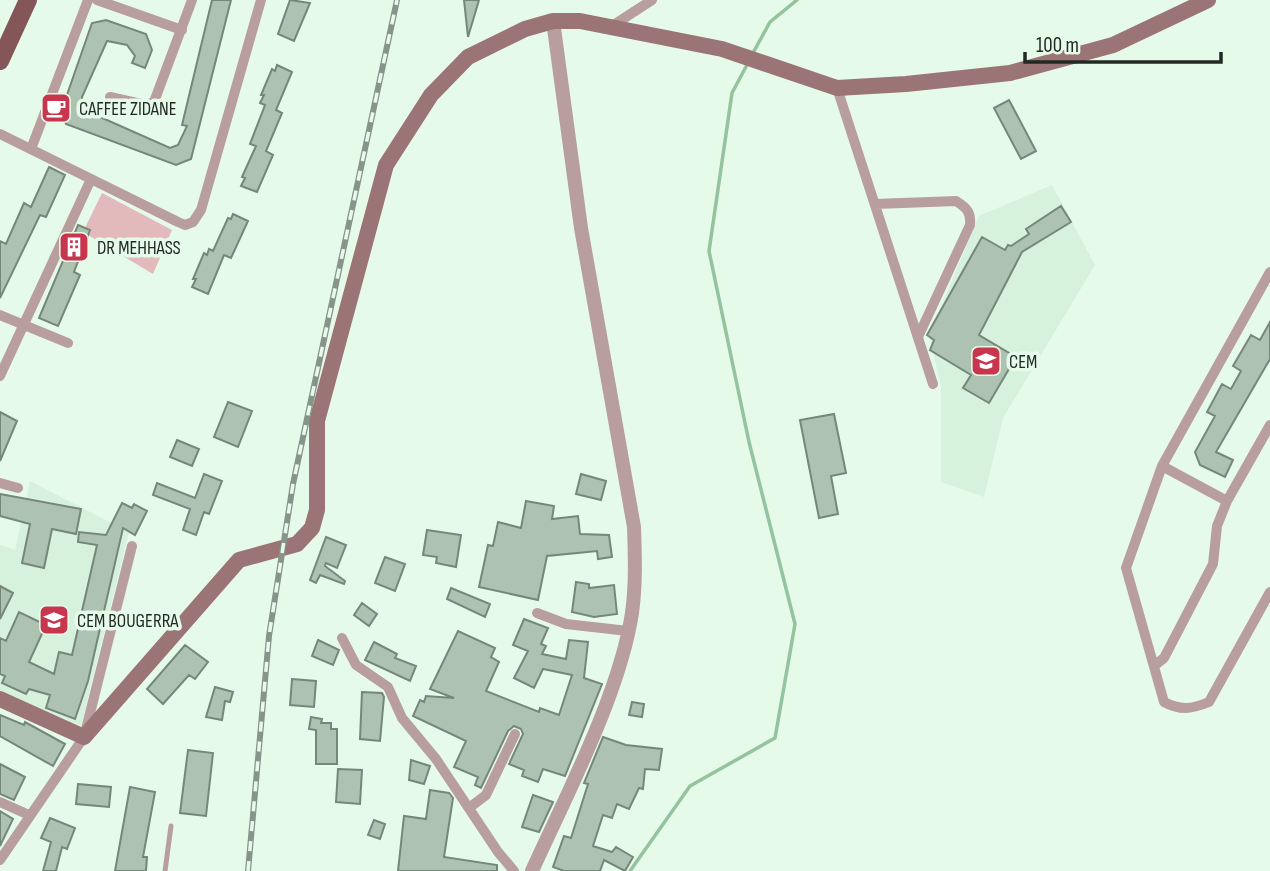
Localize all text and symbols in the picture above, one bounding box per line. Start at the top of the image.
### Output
scale bar [1025,21,1221,65]
text: 100 m [1036,33,1079,58]
cafe icon: CAFFEE ZIDANE [39,91,73,125]
place label: CAFFEE ZIDANE [79,98,177,121]
building icon: DR MEHHASS [57,230,91,264]
place label: DR MEHHASS [97,237,181,260]
school or university icon: CEM [969,344,1003,378]
place label: CEM [1009,351,1037,374]
school or university icon: CEM BOUGERRA [37,603,71,637]
place label: CEM BOUGERRA [77,610,179,633]

